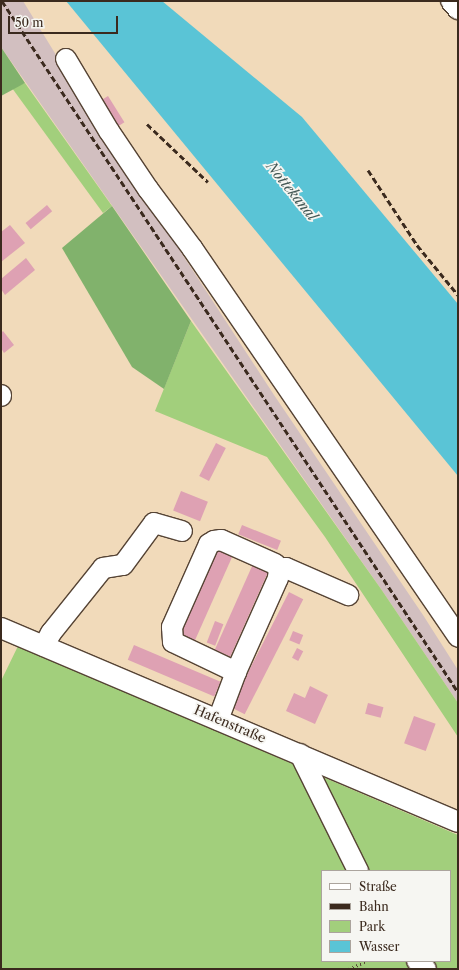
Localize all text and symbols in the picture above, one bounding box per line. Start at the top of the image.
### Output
scale bar [10,8,120,34]
text: 50 m [15,15,44,30]
water label: Nottekanal [263,158,321,224]
street label: Hafenstraße [192,702,268,746]
legend [321,870,451,962]
text: Straße [359,879,397,894]
text: Bahn [359,899,389,914]
text: Park [359,919,385,934]
text: Wasser [359,939,400,954]

